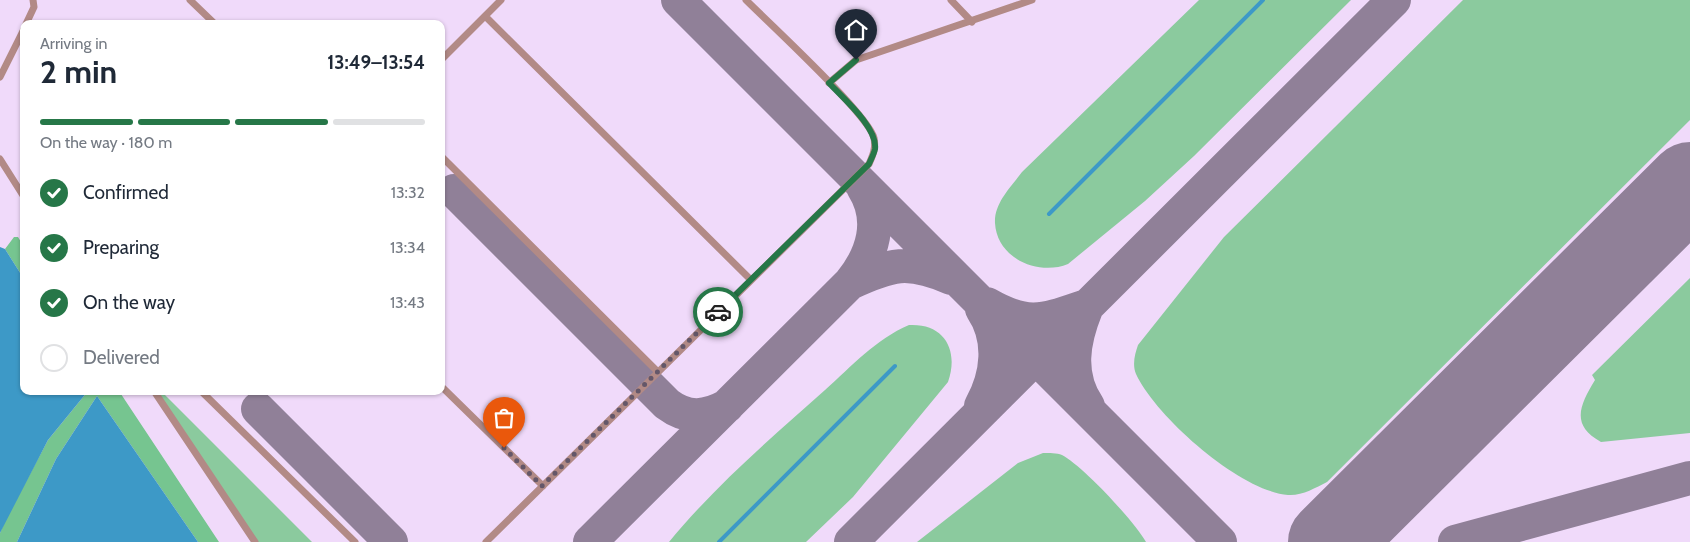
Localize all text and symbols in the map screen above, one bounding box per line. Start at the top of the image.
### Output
pin [835,9,877,60]
icon: home [842,16,870,44]
text: Arriving in [40,34,107,53]
text: 13:49–13:54 [327,51,425,74]
text: 2 min [40,52,117,91]
text: On the way · 180 m [40,133,172,152]
icon: check [40,179,68,207]
text: Confirmed [83,181,169,204]
text: 13:32 [391,183,425,202]
icon: check [40,234,68,262]
text: Preparing [83,236,159,259]
text: 13:34 [390,238,425,257]
courier [693,287,743,337]
icon: check [40,289,68,317]
text: On the way [83,291,175,314]
text: 13:43 [390,293,425,312]
icon: car [704,298,732,326]
text: Delivered [83,346,160,369]
pin [483,397,525,448]
icon: bag [490,404,518,432]

